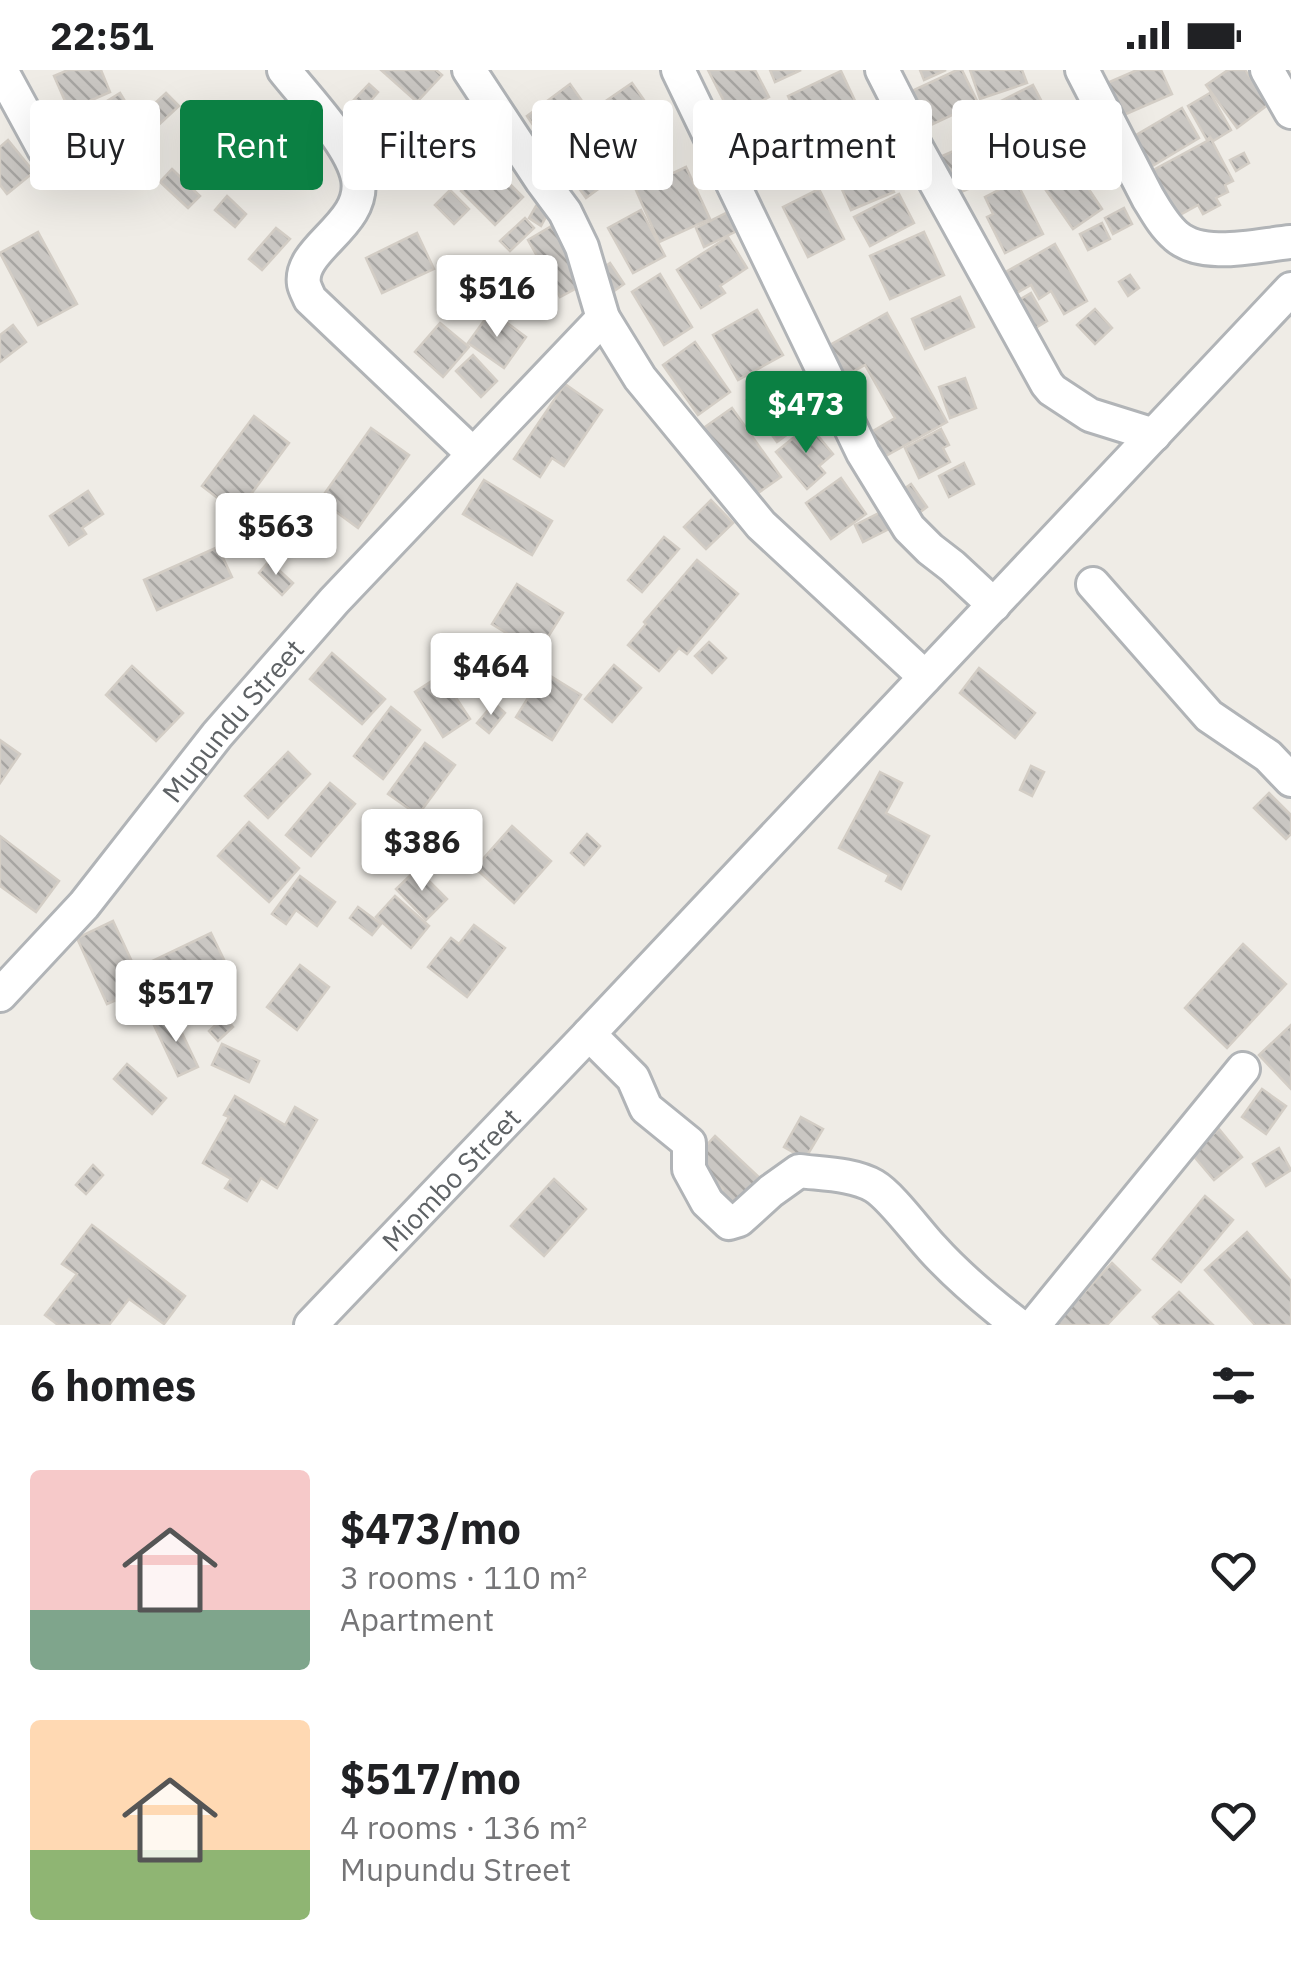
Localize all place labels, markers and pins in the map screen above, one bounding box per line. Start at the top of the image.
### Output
pin: $516 [438,255,556,340]
pin: $473 [747,371,865,456]
pin: $563 [217,493,335,578]
pin: $464 [432,633,550,718]
pin: $386 [363,809,481,894]
pin: $517 [117,960,235,1045]

